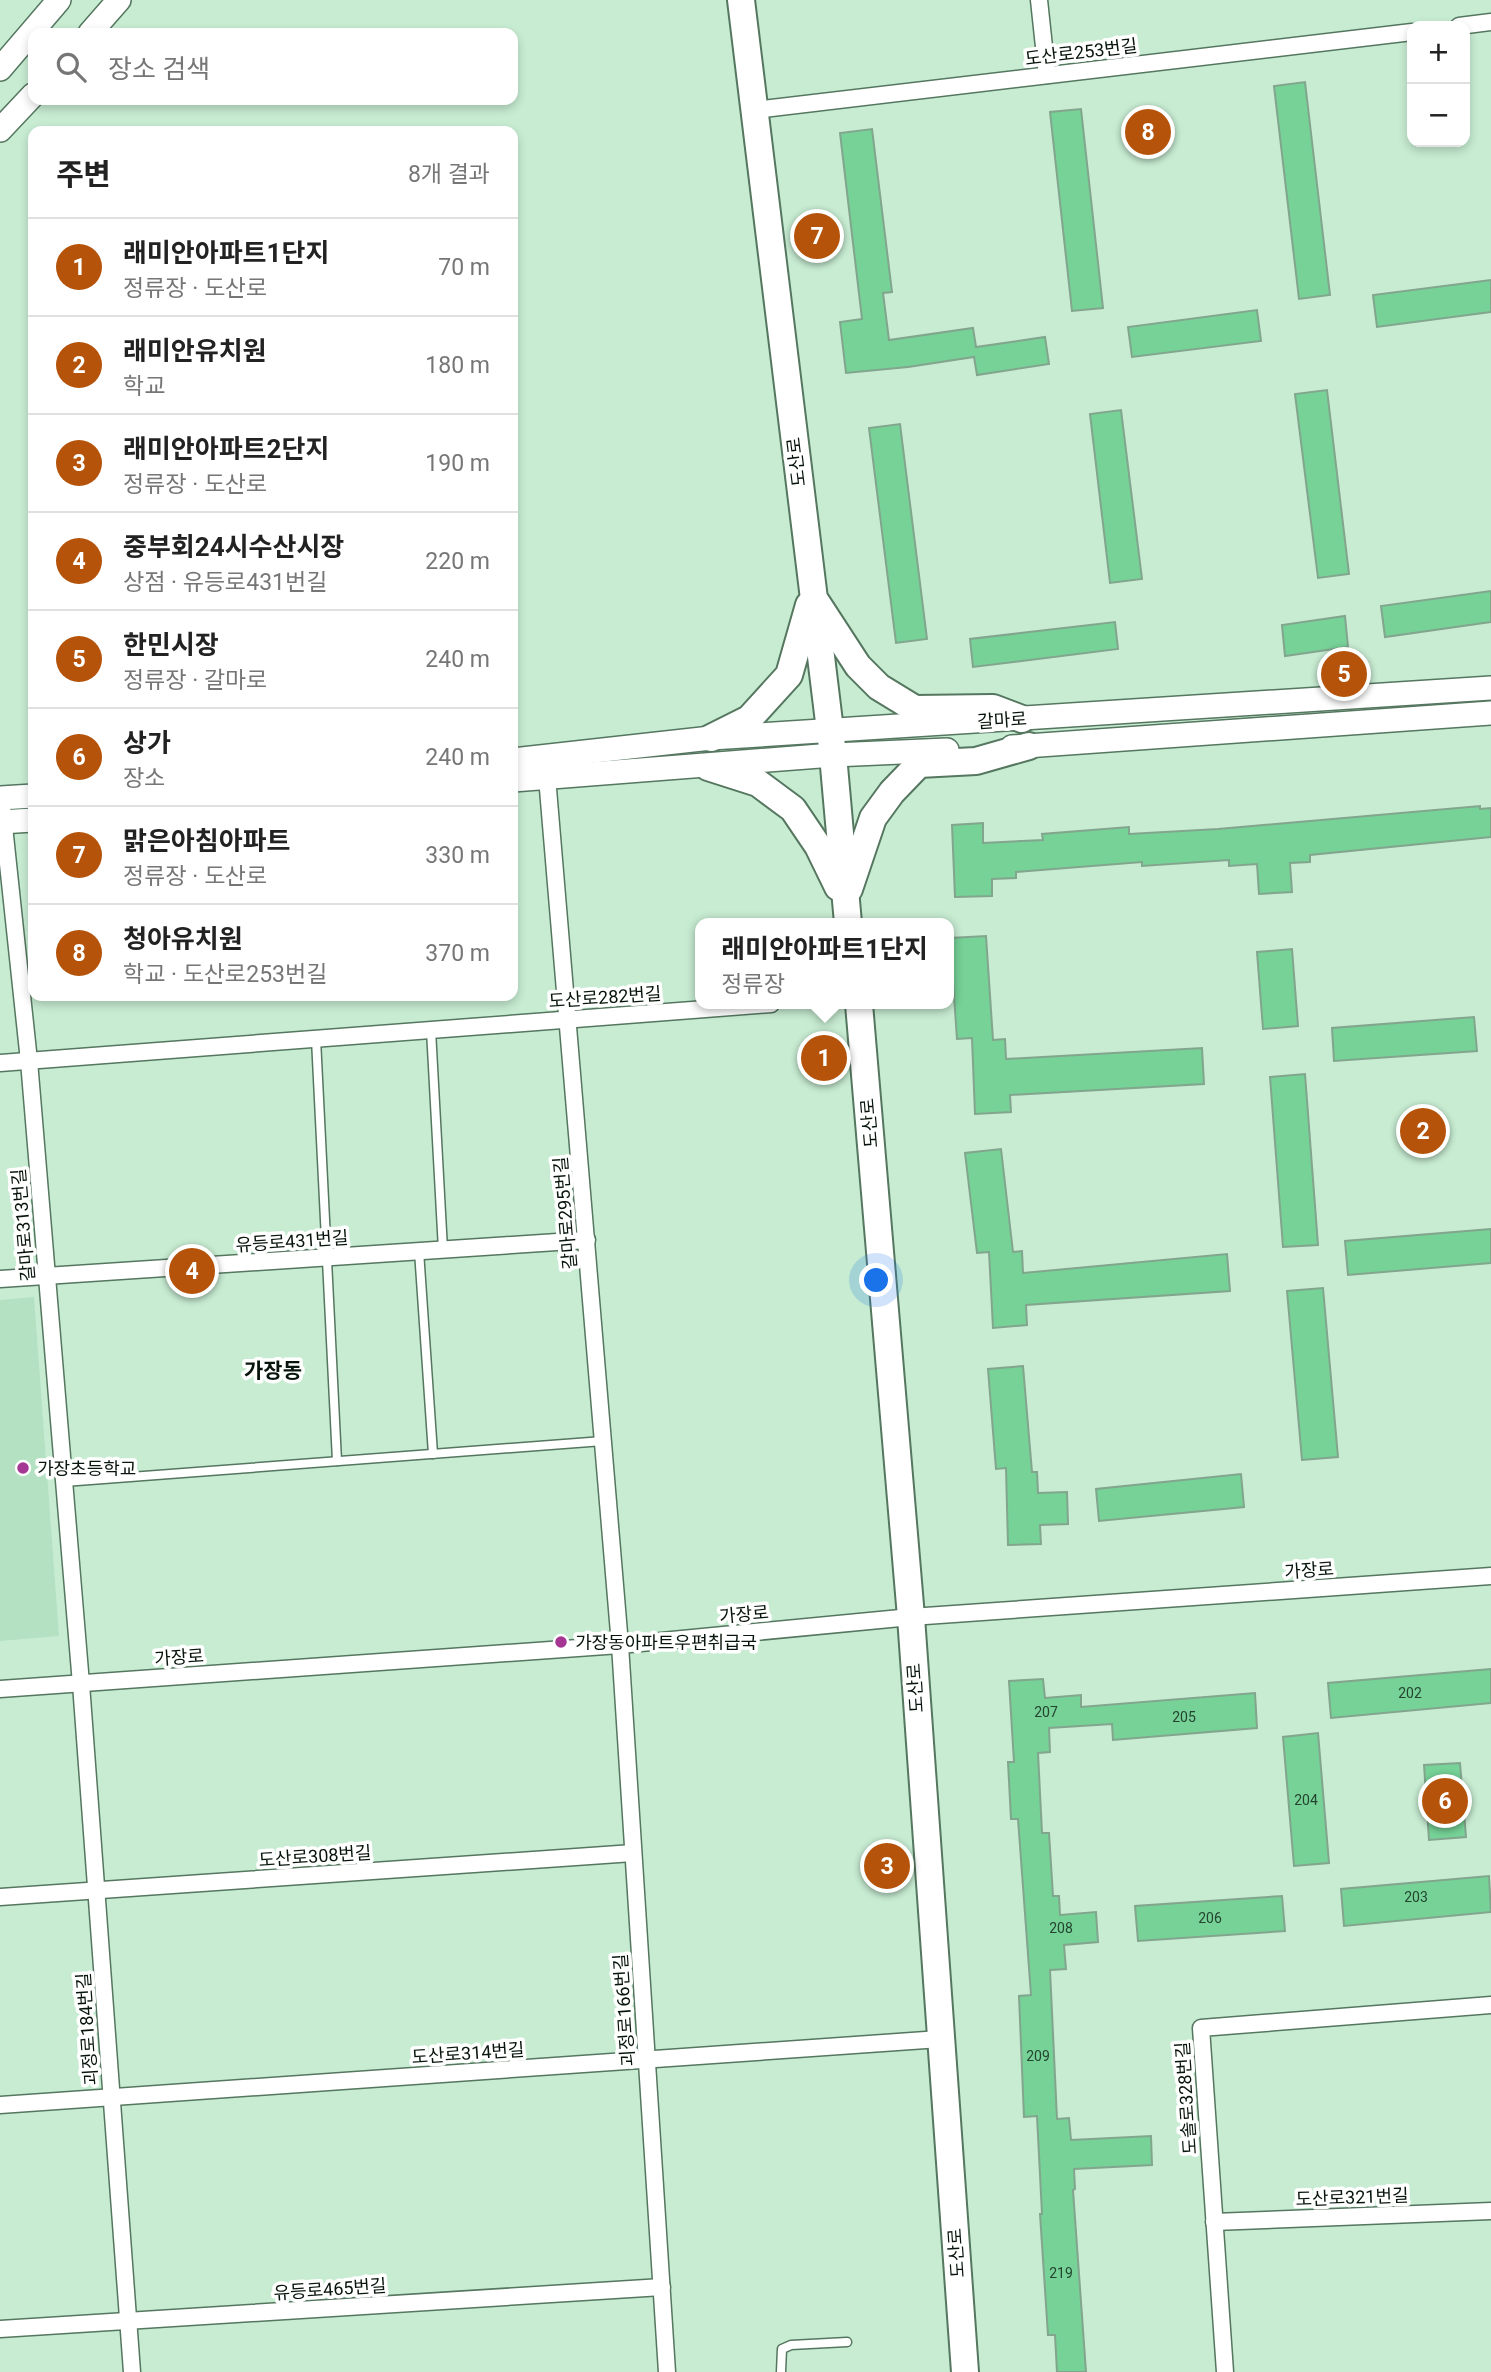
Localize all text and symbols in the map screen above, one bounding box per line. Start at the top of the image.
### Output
map controls [1407,21,1470,147]
button: + [1407,21,1470,84]
search box [28,28,518,105]
street label: 도산로253번길 [1024,35,1138,69]
icon: search [52,48,90,86]
text: 장소 검색 [108,54,210,84]
button: − [1407,84,1470,147]
pin: 8 [1125,106,1171,158]
text: 주변 [56,157,111,192]
text: 8개 결과 [408,161,490,188]
pin: 7 [794,210,840,262]
text: 래미안아파트1단지 [123,238,329,268]
text: 1 [72,254,86,281]
text: 70 m [438,254,490,281]
text: 정류장 · 도산로 [123,275,267,302]
text: 래미안유치원 [123,336,267,366]
text: 2 [72,352,86,379]
text: 180 m [425,352,490,379]
text: 학교 [123,373,165,400]
text: 래미안아파트2단지 [123,434,329,464]
street label: 도산로 [783,436,809,488]
text: 3 [72,450,86,477]
text: 190 m [425,450,490,477]
text: 정류장 · 도산로 [123,471,267,498]
text: 중부회24시수산시장 [123,532,344,562]
text: 4 [72,548,86,575]
text: 220 m [425,548,490,575]
text: 상점 · 유등로431번길 [123,569,327,596]
text: 한민시장 [123,630,219,660]
text: 5 [72,646,86,673]
text: 240 m [425,646,490,673]
pin: 5 [1321,648,1367,700]
text: 정류장 · 갈마로 [123,667,267,694]
street label: 갈마로 [976,708,1028,732]
text: 상가 [123,728,171,758]
text: 6 [72,744,86,771]
text: 240 m [425,744,490,771]
text: 장소 [123,765,165,792]
text: 맑은아침아파트 [123,826,290,856]
text: 7 [72,842,86,869]
text: 330 m [425,842,490,869]
text: 정류장 · 도산로 [123,863,267,890]
popup [695,918,954,1009]
text: 청아유치원 [123,924,243,954]
text: 래미안아파트1단지 [721,934,928,964]
text: 8 [72,940,86,967]
text: 370 m [425,940,490,967]
text: 학교 · 도산로253번길 [123,961,327,988]
text: 정류장 [721,971,785,998]
street label: 도산로282번길 [548,983,662,1011]
pin: 1 [801,1032,847,1084]
street label: 도산로 [856,1097,882,1149]
pin: 2 [1400,1105,1446,1157]
street label: 갈마로295번길 [550,1156,580,1270]
street label: 갈마로313번길 [8,1168,38,1282]
street label: 유등로431번길 [235,1227,349,1255]
pin: 4 [169,1245,215,1297]
your location [859,1263,893,1297]
district label: 가장동 [244,1359,302,1383]
place label: 가장초등학교 [37,1458,136,1479]
marker: 가장초등학교 [15,1460,31,1476]
street label: 가장로 [1283,1558,1335,1582]
street label: 가장로 [718,1601,770,1627]
place label: 가장동아파트우편취급국 [575,1632,757,1653]
marker: 가장동아파트우편취급국 [553,1634,569,1650]
street label: 가장로 [153,1645,205,1669]
street label: 도산로 [903,1662,927,1714]
house number: 202 [1398,1685,1422,1701]
house number: 207 [1034,1704,1058,1720]
house number: 205 [1172,1709,1196,1725]
pin: 6 [1422,1775,1468,1827]
house number: 204 [1294,1792,1318,1808]
pin: 3 [864,1840,910,1892]
street label: 도산로308번길 [258,1842,372,1870]
house number: 203 [1404,1889,1428,1905]
house number: 206 [1198,1910,1222,1926]
house number: 208 [1049,1920,1073,1936]
street label: 괴정로166번길 [610,1953,638,2067]
street label: 괴정로184번길 [73,1972,101,2086]
street label: 도산로314번길 [411,2039,525,2067]
street label: 도솔로328번길 [1172,2041,1200,2155]
house number: 209 [1026,2048,1050,2064]
street label: 도산로321번길 [1295,2185,1409,2209]
street label: 도산로 [944,2227,968,2279]
house number: 219 [1049,2265,1073,2281]
street label: 유등로465번길 [273,2275,387,2303]

